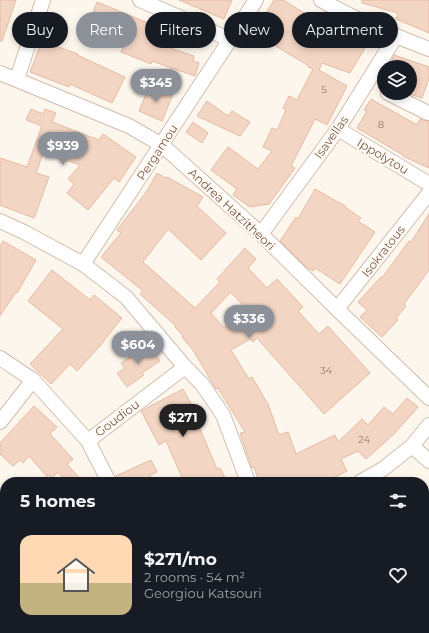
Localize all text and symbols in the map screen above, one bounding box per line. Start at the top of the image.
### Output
chip: Buy [12,12,68,48]
chip: Rent [76,12,137,48]
chip: Filters [145,12,216,48]
chip: New [224,12,284,48]
chip: Apartment [292,12,398,48]
map controls [377,60,417,100]
button: layers [377,60,417,100]
pin: $345 [132,69,180,103]
text: $345 [140,74,172,90]
house number: 5 [321,83,327,96]
street label: Isavellas [311,112,351,162]
house number: 8 [378,118,384,131]
street label: Pergamou [133,121,181,183]
pin: $939 [39,132,87,166]
street label: Ippolytou [355,135,411,177]
text: $939 [47,137,79,153]
street label: Andrea Hatzitheori [185,165,279,253]
street label: Isokratous [358,222,408,280]
pin: $336 [225,305,273,339]
text: $336 [233,310,265,326]
pin: $604 [114,331,162,365]
text: $604 [121,336,155,352]
house number: 34 [320,364,333,377]
street label: Goudiou [92,396,142,440]
pin: $271 [159,404,207,438]
text: $271 [168,409,198,425]
house number: 24 [358,433,370,446]
icon: filters [387,490,409,512]
text: 5 homes [20,491,96,511]
text: $271/mo [144,549,217,569]
icon: home [52,551,100,599]
icon: heart [387,564,409,586]
text: 2 rooms · 54 m² [144,569,245,585]
text: Georgiou Katsouri [144,585,262,601]

